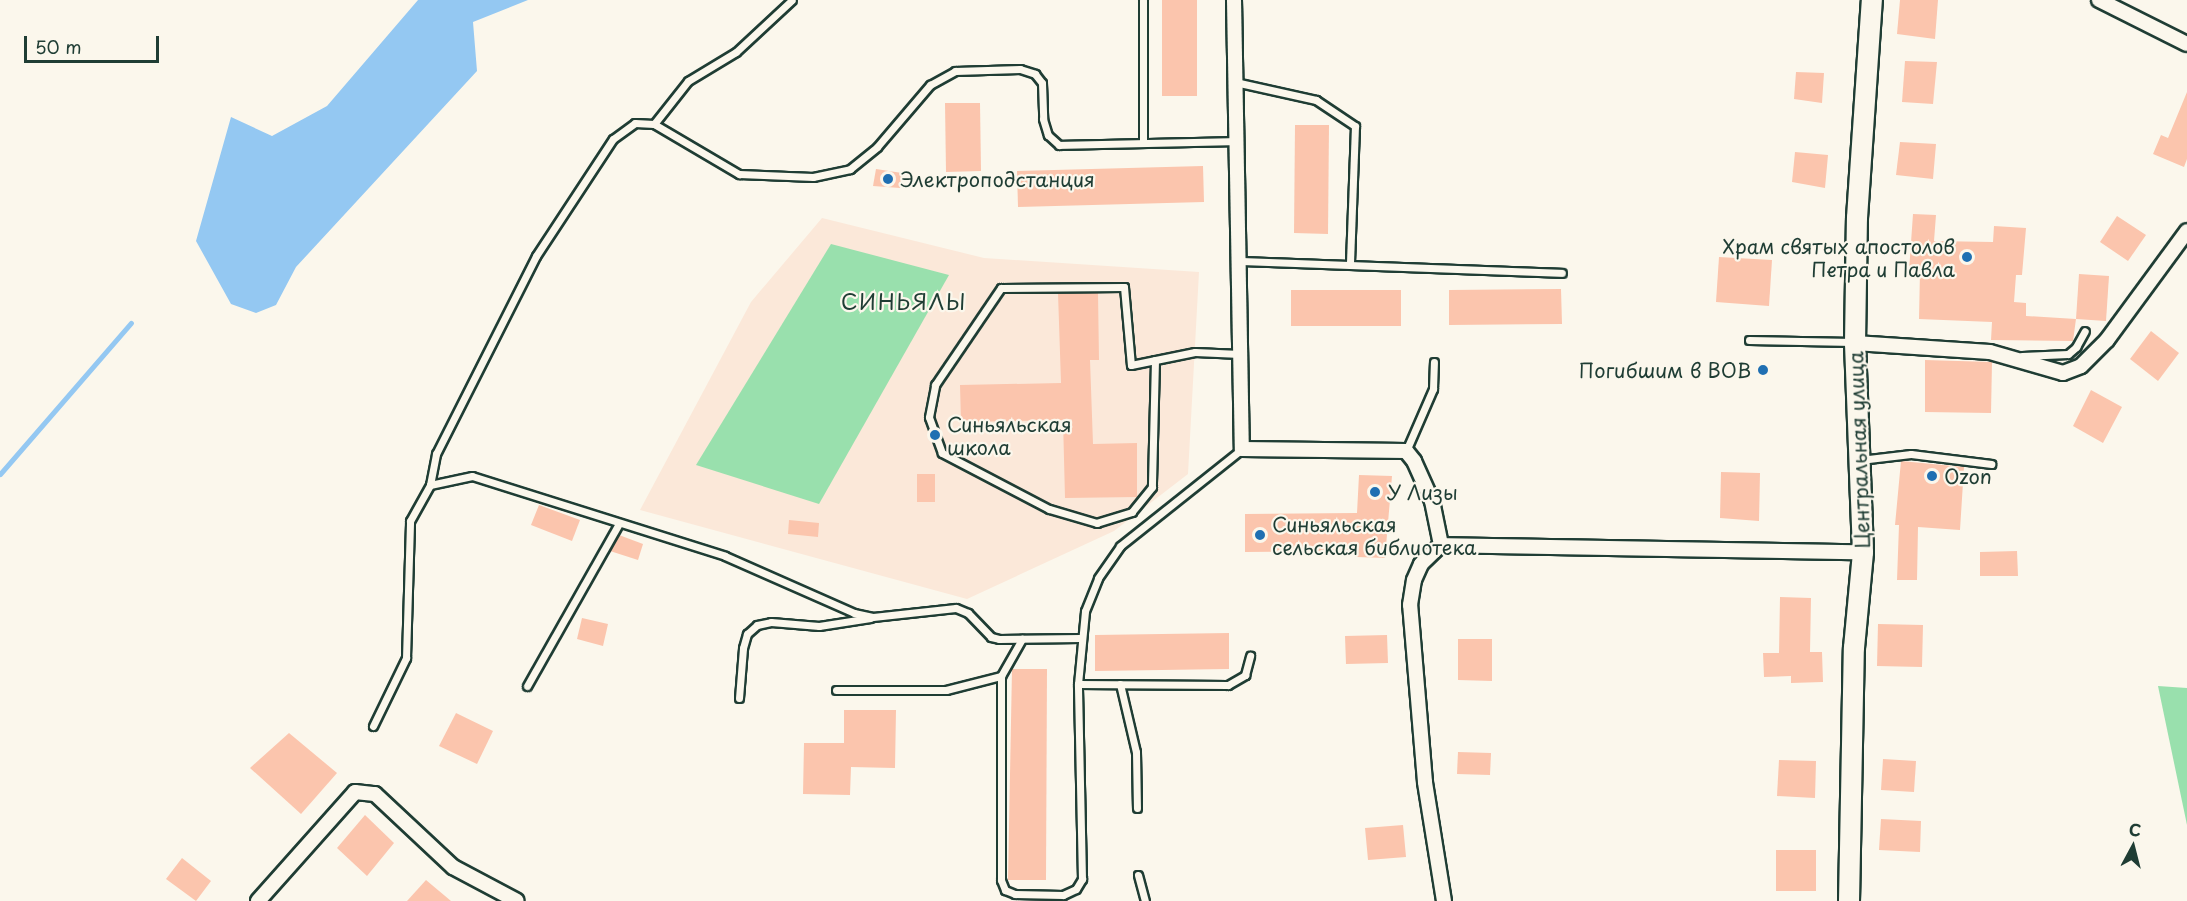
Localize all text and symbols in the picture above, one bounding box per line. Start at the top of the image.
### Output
scale bar [27,24,162,62]
text: 50 m [35,33,82,60]
place label: Электроподстанция [900,167,1095,191]
marker: Электроподстанция [881,172,895,186]
place label: Храм святых апостолов Петра и Павла [1721,234,1955,281]
marker: Храм святых апостолов Петра и Павла [1960,250,1974,264]
district label: СИНЬЯЛЫ [841,288,967,314]
street label: Центральная улица [1844,351,1874,549]
place label: Погибшим в ВОВ [1579,358,1751,382]
marker: Погибшим в ВОВ [1756,363,1770,377]
place label: Синьяльская школа [947,412,1072,459]
marker: Синьяльская школа [928,428,942,442]
place label: Ozon [1944,464,1992,488]
marker: Ozon [1925,469,1939,483]
place label: У Лизы [1387,480,1459,504]
marker: У Лизы [1368,485,1382,499]
place label: Синьяльская сельская библиотека [1272,512,1477,559]
marker: Синьяльская сельская библиотека [1253,528,1267,542]
text: С [2128,816,2143,842]
north arrow [2103,817,2163,877]

